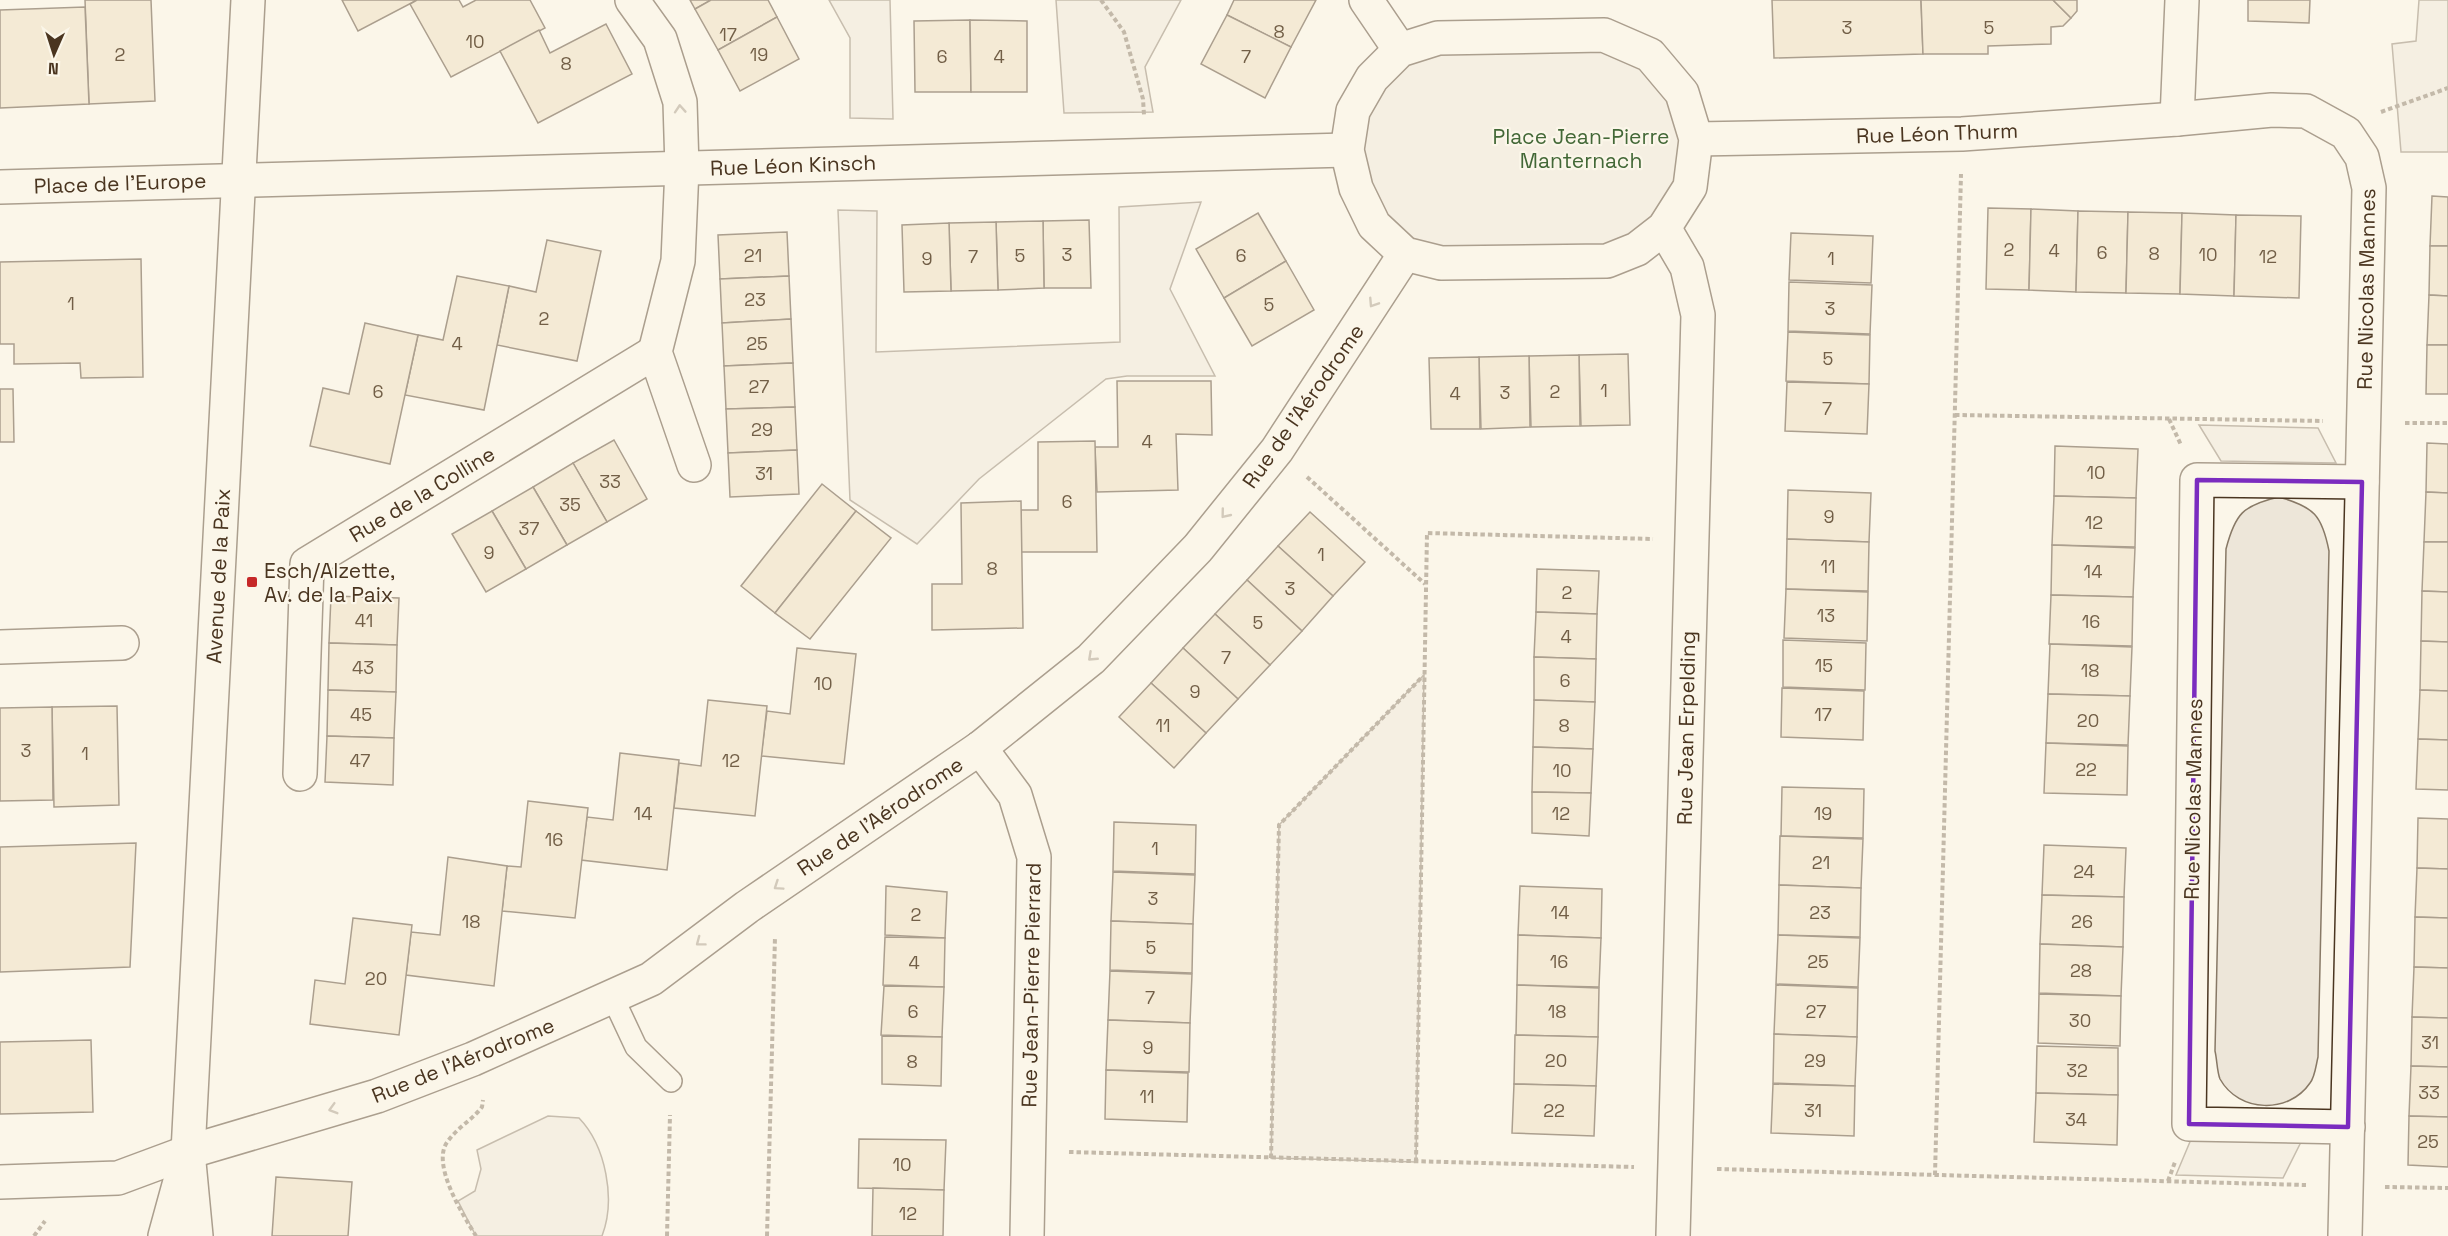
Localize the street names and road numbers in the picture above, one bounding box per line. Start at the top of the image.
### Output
street label: Rue Léon Thurm [1855,117,2019,149]
street label: Rue Léon Kinsch [709,149,877,181]
street label: Place de l'Europe [33,166,207,200]
street label: Rue Nicolas Mannes [2351,188,2381,390]
street label: Rue de l'Aérodrome [1236,319,1370,493]
street label: Rue de la Colline [344,440,500,548]
street label: Avenue de la Paix [200,488,236,664]
street label: Rue Jean Erpelding [1671,631,1701,825]
street label: Rue Nicolas Mannes [2178,698,2208,900]
street label: Rue de l'Aérodrome [792,750,968,882]
street label: Rue Jean-Pierre Pierrard [1015,862,1047,1108]
street label: Rue de l'Aérodrome [368,1011,558,1109]

